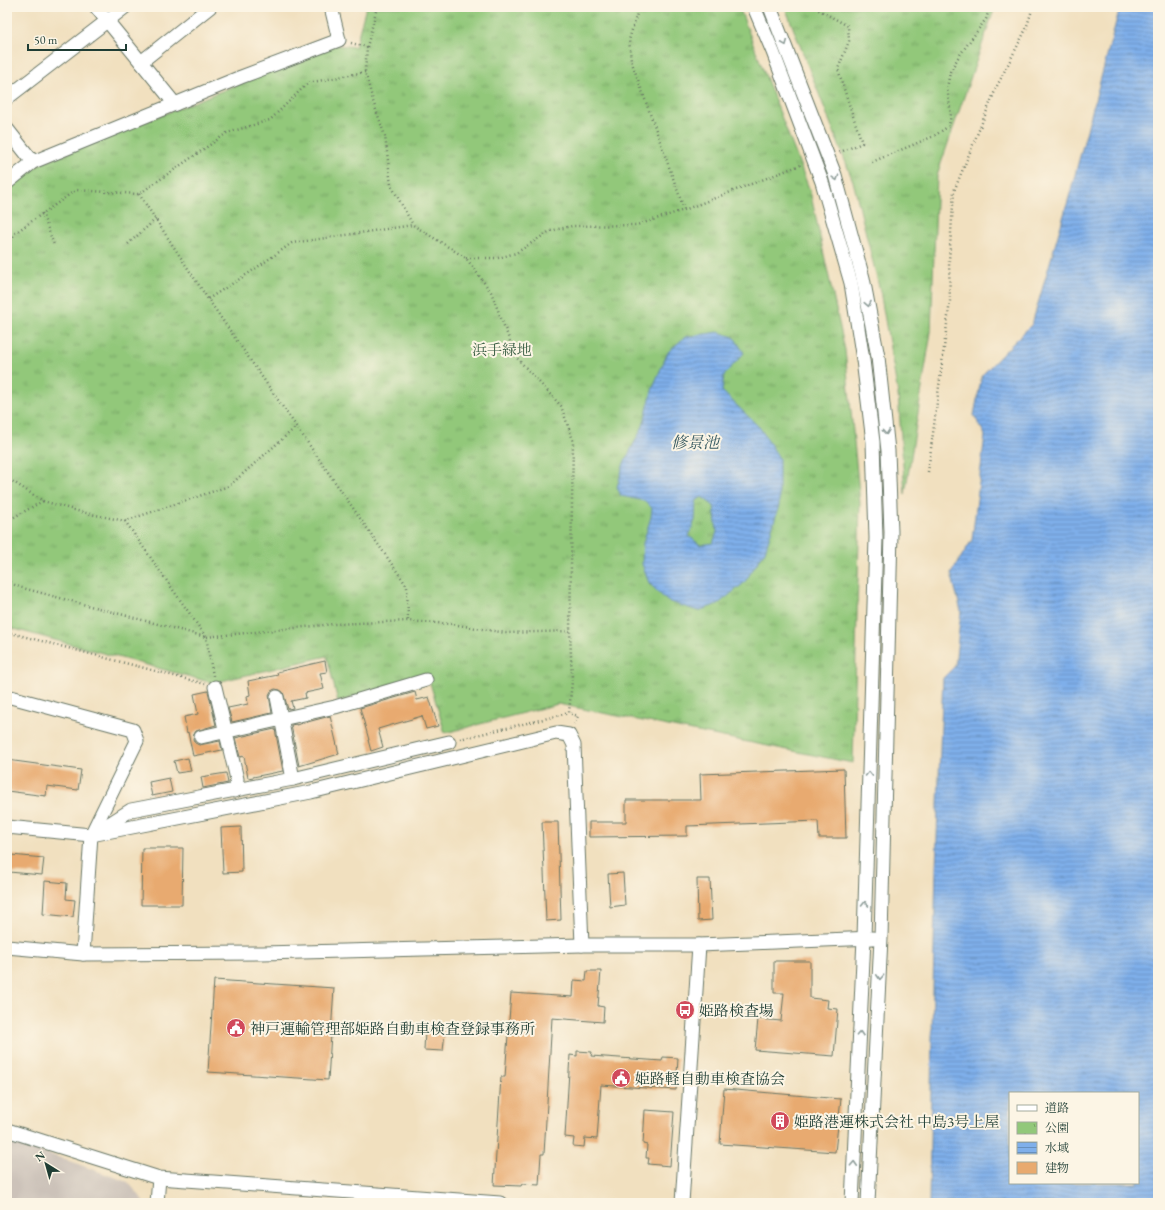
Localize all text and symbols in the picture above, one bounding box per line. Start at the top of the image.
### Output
scale bar [28,26,126,52]
text: 50 m [34,32,58,48]
one-way arrow [780,40,788,47]
one-way arrow [831,174,840,181]
one-way arrow [863,301,872,307]
park label: 浜手緑地 [472,340,532,359]
one-way arrow [881,429,890,435]
water label: 修景池 [671,432,721,453]
one-way arrow [864,771,873,777]
one-way arrow [861,901,869,907]
one-way arrow [875,974,884,980]
bus stop icon: 姫路検査場 [674,999,696,1021]
place label: 姫路検査場 [699,1001,774,1020]
public building icon: 神戸運輸管理部姫路自動車検査登録事務所 [225,1017,247,1039]
place label: 神戸運輸管理部姫路自動車検査登録事務所 [250,1019,535,1038]
one-way arrow [856,1031,864,1037]
public building icon: 姫路軽自動車検査協会 [610,1067,632,1089]
place label: 姫路軽自動車検査協会 [635,1069,785,1088]
legend [1009,1092,1139,1184]
text: 道路 [1045,1100,1069,1116]
building icon: 姫路港運株式会社 中島3号上屋 [769,1110,791,1132]
place label: 姫路港運株式会社 中島3号上屋 [794,1112,999,1131]
text: 公園 [1045,1120,1069,1136]
text: 水域 [1045,1140,1069,1156]
north arrow [26,1144,66,1184]
text: N [32,1148,48,1164]
text: 建物 [1045,1160,1069,1176]
one-way arrow [849,1161,858,1167]

